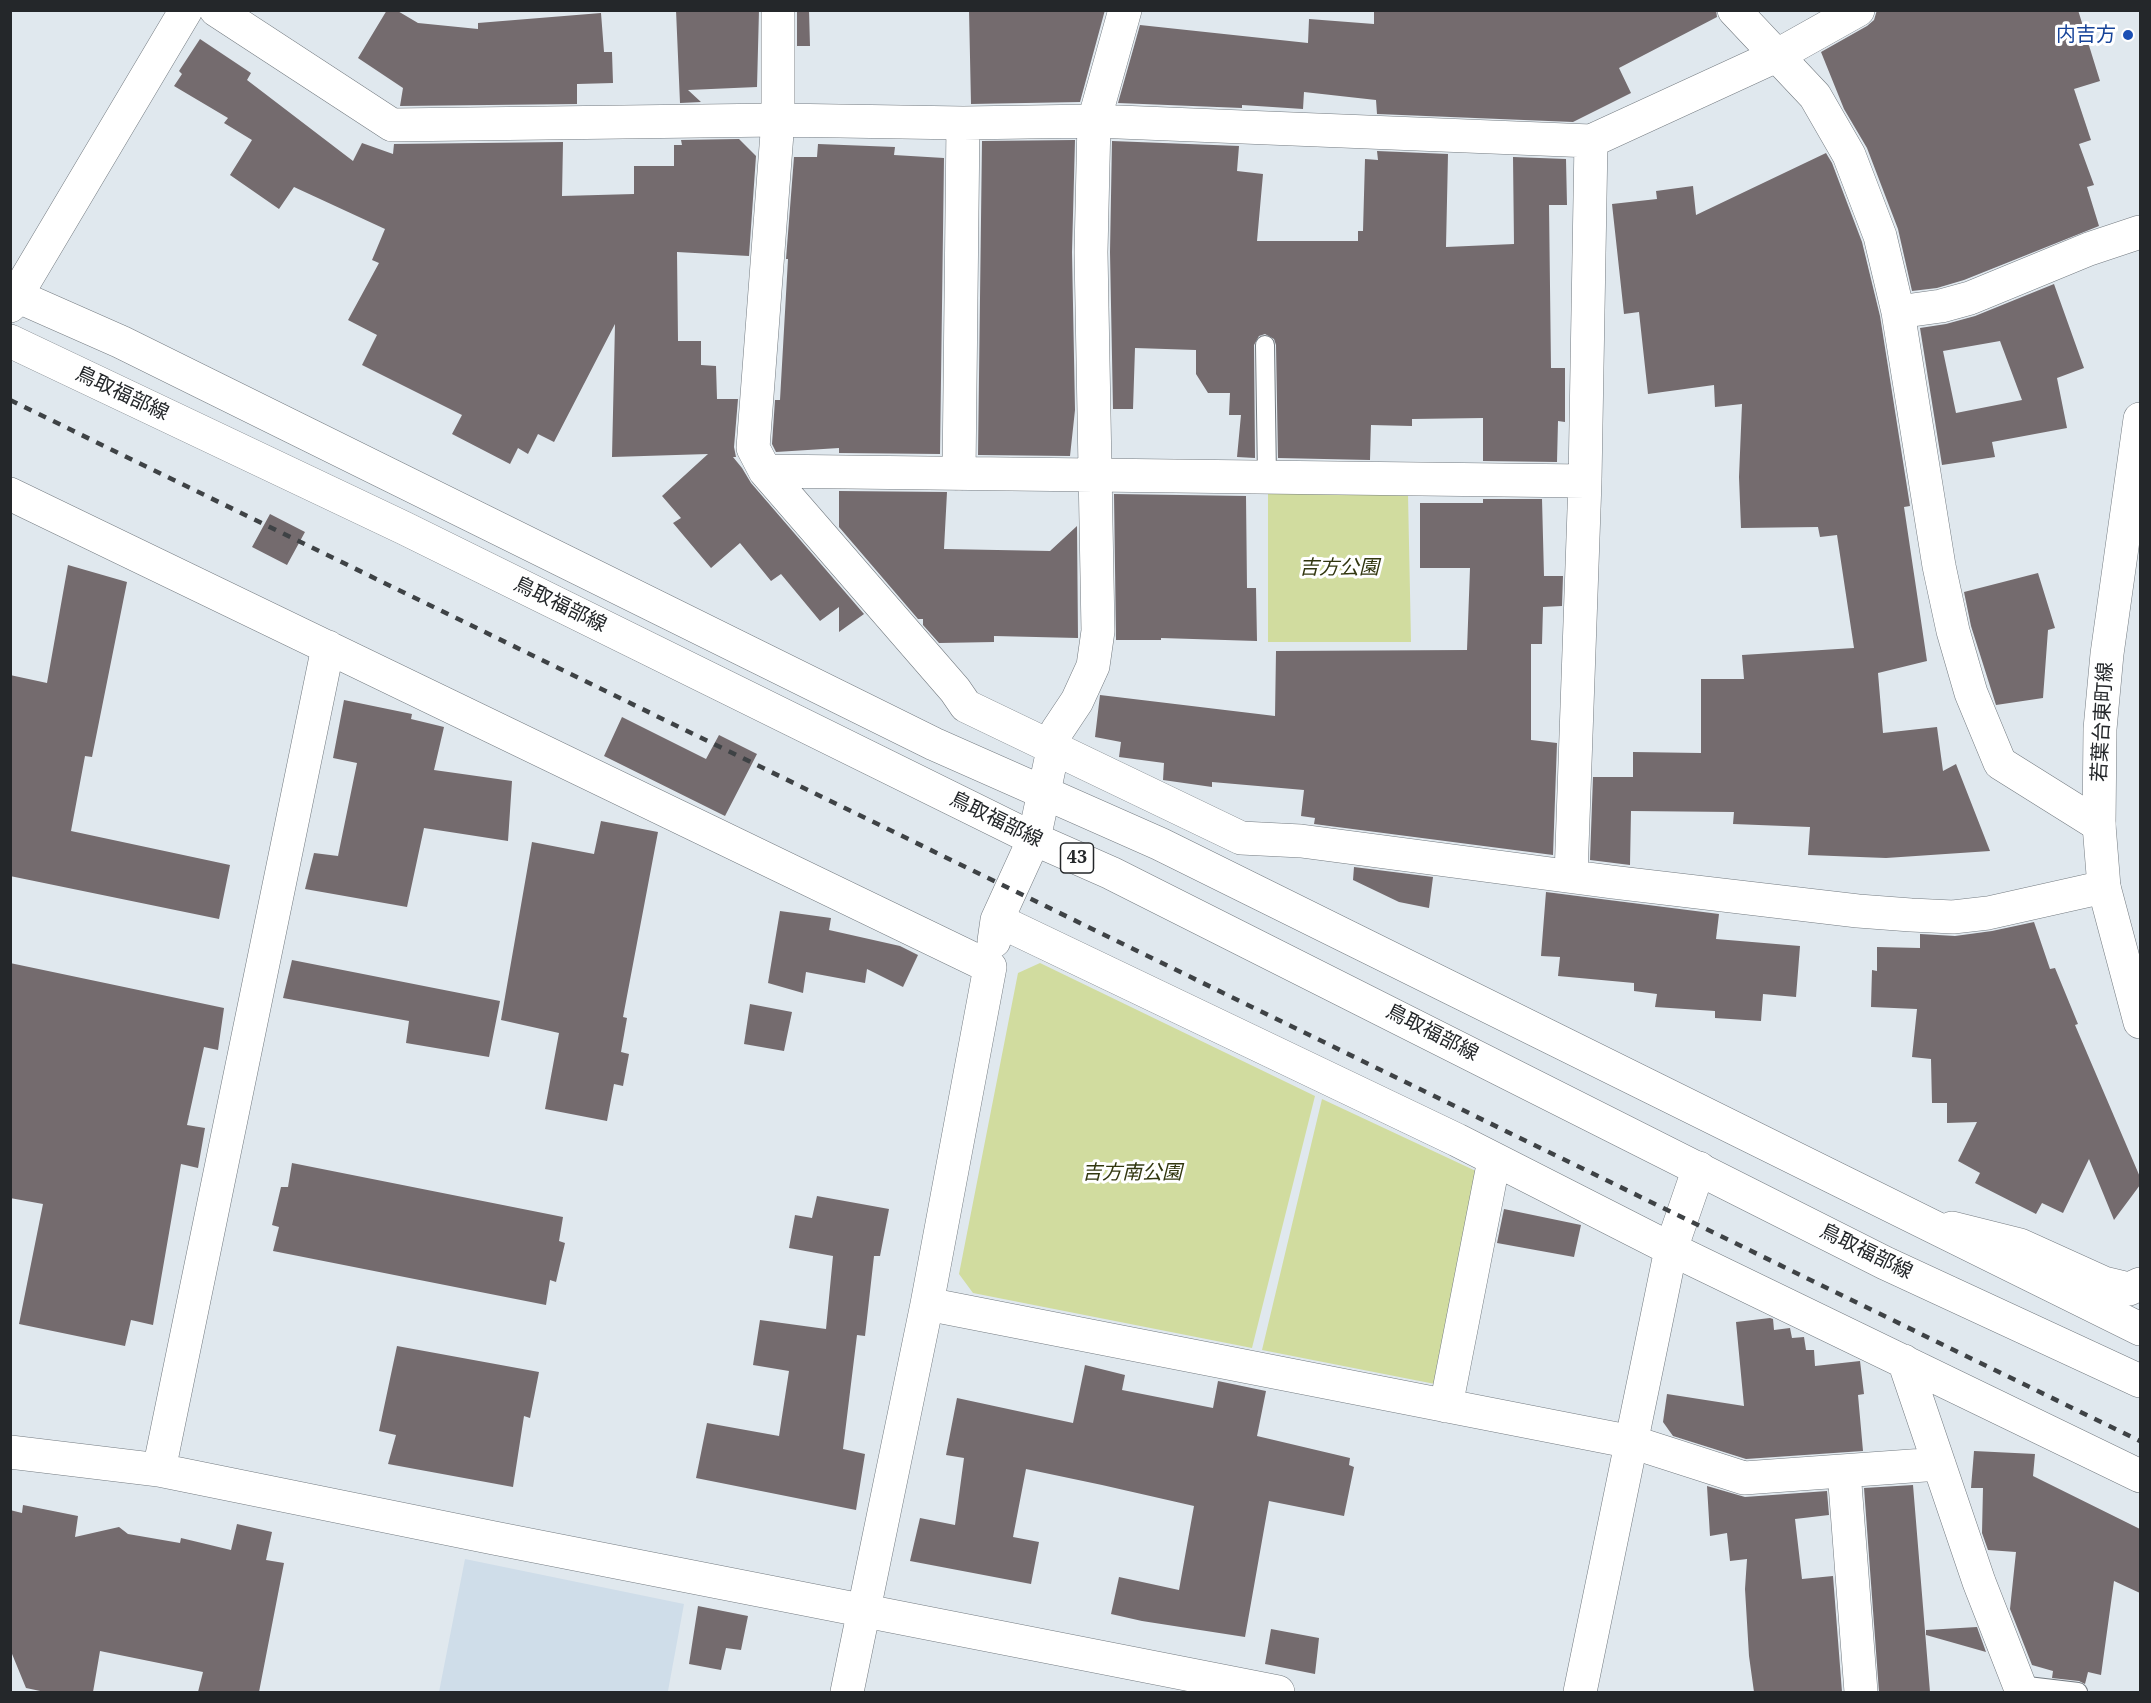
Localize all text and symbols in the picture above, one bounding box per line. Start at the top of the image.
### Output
place label: 内吉方 [2056,23,2116,47]
marker: 内吉方 [2121,28,2135,42]
street label: 鳥取福部線 [72,362,172,426]
park label: 吉方公園 [1299,556,1379,580]
street label: 鳥取福部線 [510,572,610,638]
street label: 若葉台東町線 [2088,661,2118,783]
street label: 鳥取福部線 [946,787,1046,853]
road number: 43 [1060,843,1094,873]
street label: 鳥取福部線 [1382,1000,1482,1066]
park label: 吉方南公園 [1082,1161,1182,1185]
street label: 鳥取福部線 [1816,1219,1916,1285]

